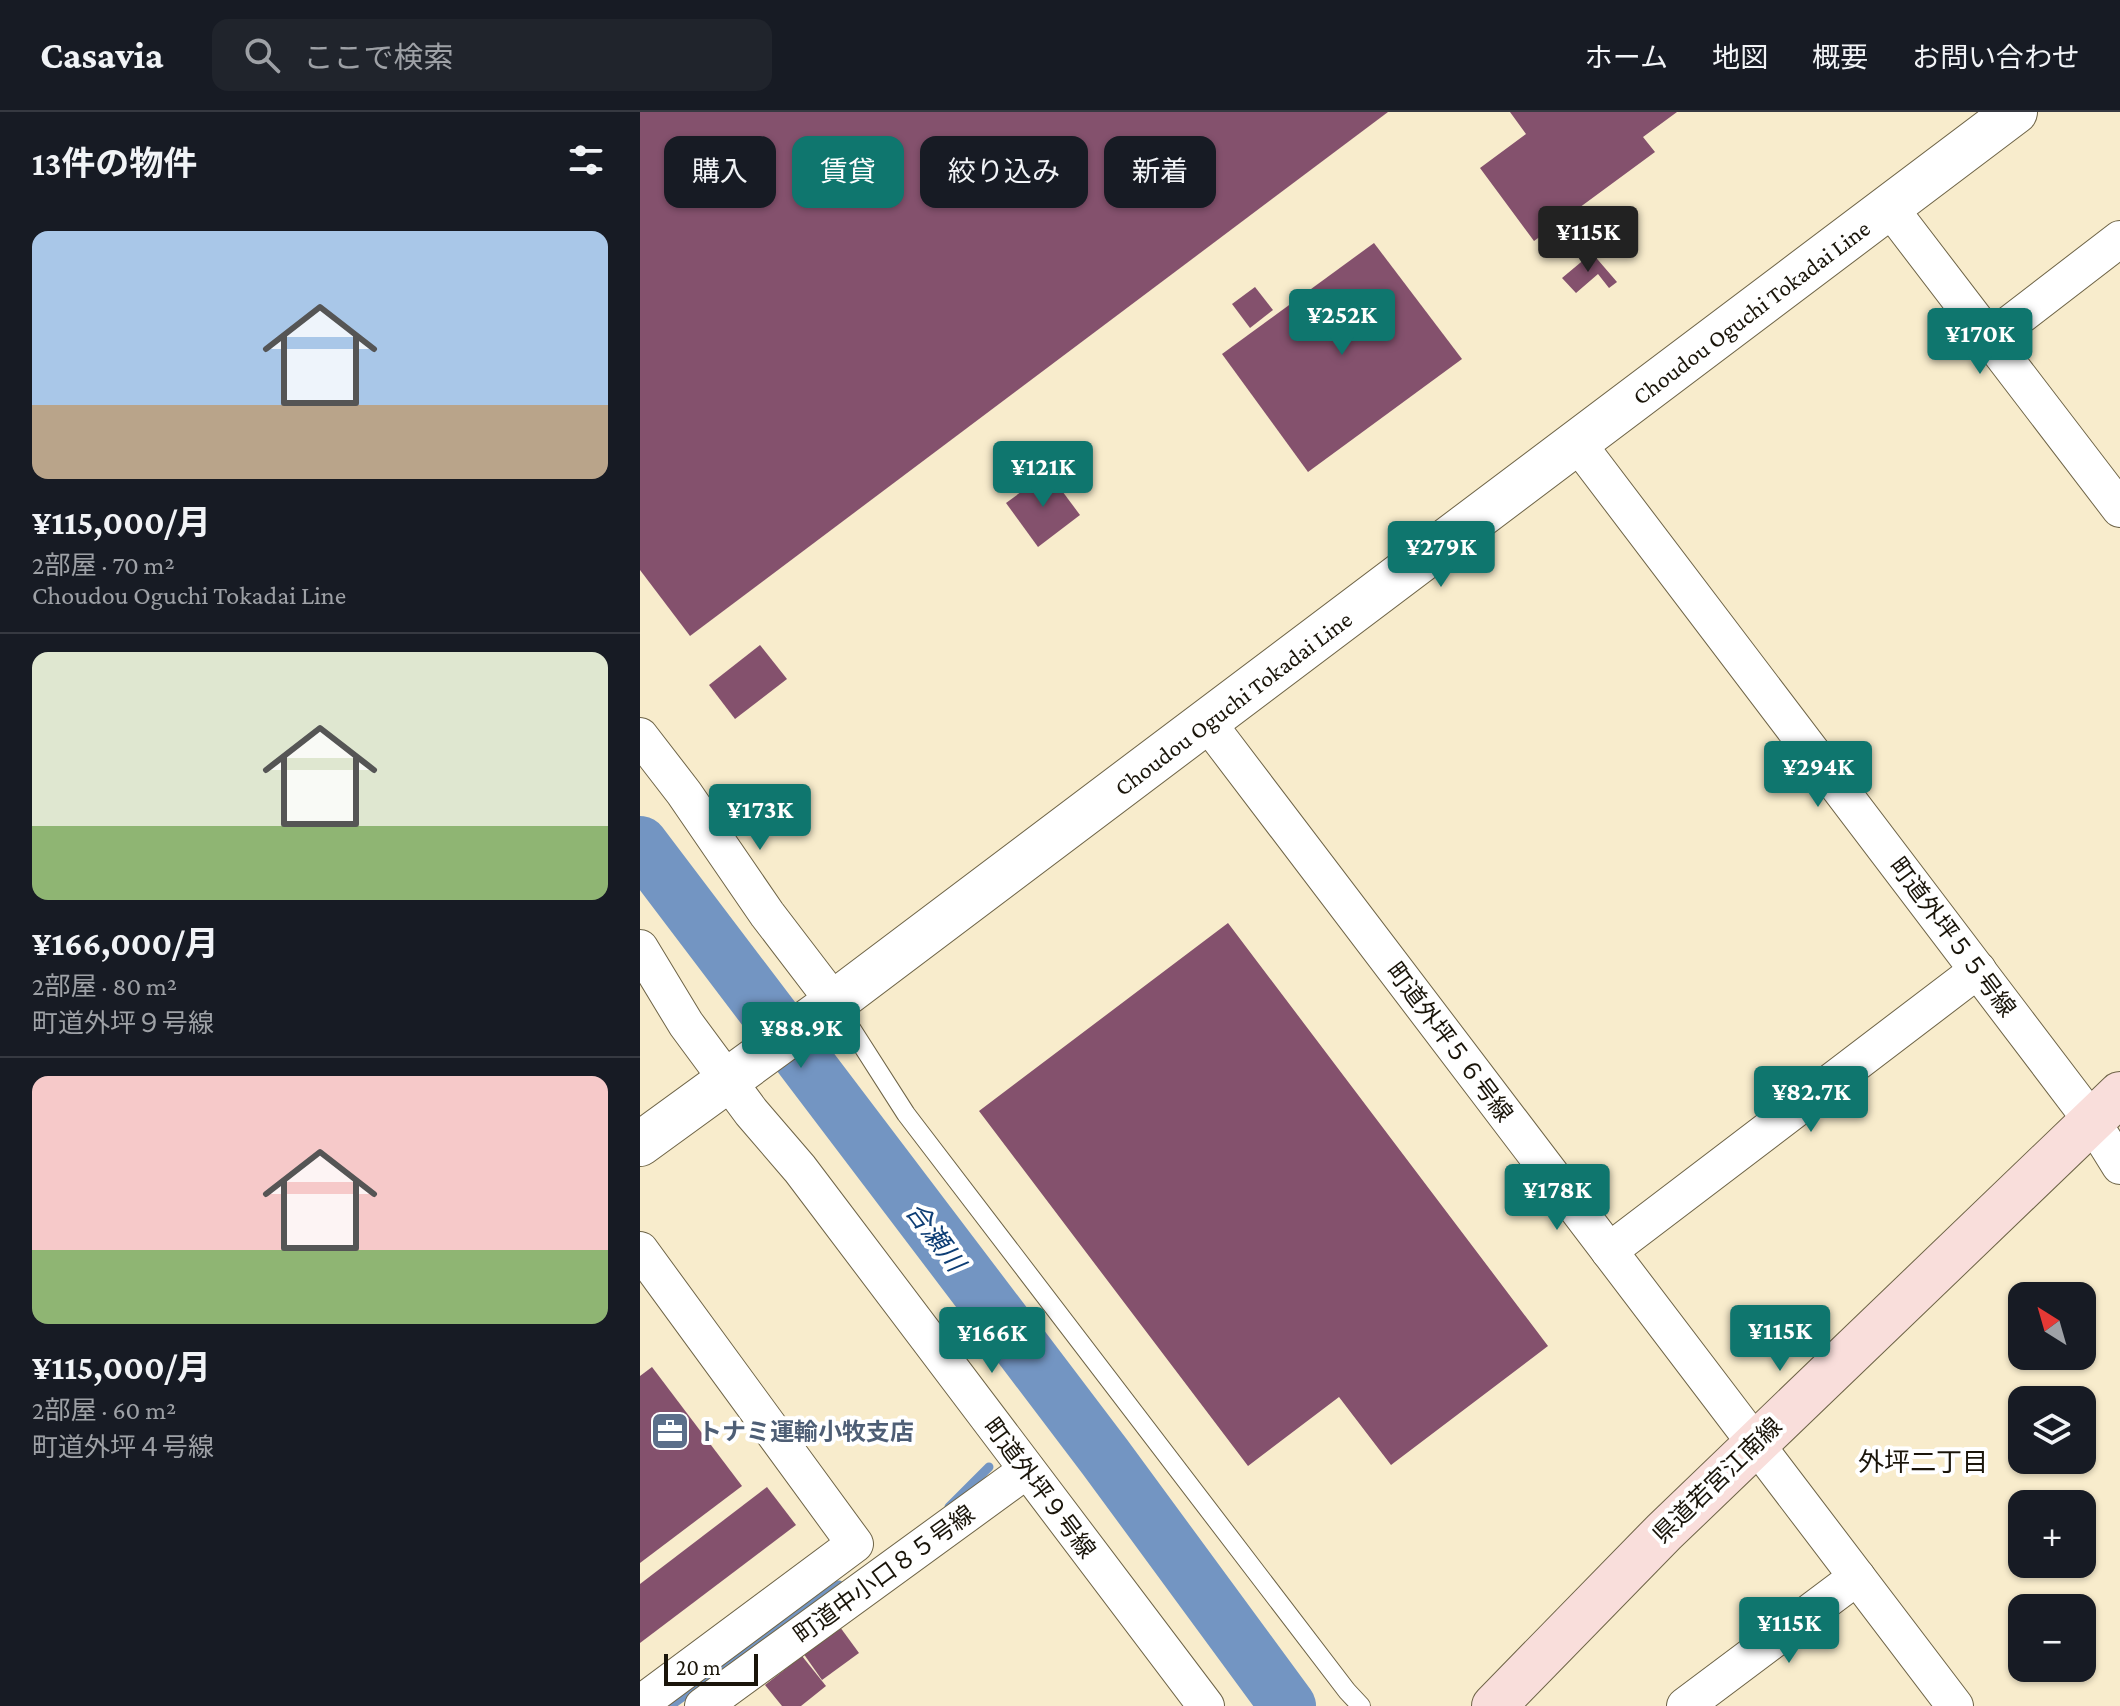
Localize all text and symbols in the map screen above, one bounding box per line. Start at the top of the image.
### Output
search box [212,19,772,91]
icon: search [240,33,284,77]
text: Casavia [40,34,164,76]
text: ここで検索 [304,41,454,74]
text: ホーム [1585,42,1668,73]
text: 地図 [1712,42,1768,73]
text: 概要 [1812,42,1868,73]
text: お問い合わせ [1912,42,2080,73]
chip: 購入 [664,136,776,208]
chip: 賃貸 [792,136,904,208]
chip: 絞り込み [920,136,1088,208]
chip: 新着 [1104,136,1216,208]
icon: filters [564,138,608,182]
text: 13件の物件 [32,145,197,182]
pin: ¥115K [1532,206,1644,274]
street label: Choudou Oguchi Tokadai Line [1627,214,1875,410]
text: ¥115K [1556,217,1620,246]
icon: home [248,283,392,427]
pin: ¥252K [1286,289,1398,357]
text: ¥252K [1307,300,1377,329]
pin: ¥170K [1924,308,2036,376]
text: ¥170K [1945,319,2015,348]
pin: ¥121K [987,441,1099,509]
text: ¥121K [1011,452,1075,481]
text: ¥115,000/月 [32,504,211,541]
pin: ¥279K [1385,521,1497,589]
text: ¥279K [1406,532,1476,561]
text: 2部屋 · 70 m² [32,551,175,580]
text: Choudou Oguchi Tokadai Line [32,581,346,610]
street label: Choudou Oguchi Tokadai Line [1109,605,1357,801]
icon: home [248,704,392,848]
pin: ¥294K [1762,741,1874,809]
text: ¥294K [1782,752,1854,781]
pin: ¥173K [704,784,816,852]
text: ¥173K [727,795,793,824]
street label: 町道外坪５５号線 [1884,852,2022,1022]
text: ¥166,000/月 [32,925,219,962]
street label: 町道外坪５６号線 [1381,957,1519,1127]
text: 2部屋 · 80 m² [32,972,177,1001]
pin: ¥88.9K [736,1002,866,1070]
text: 町道外坪９号線 [32,1009,214,1038]
text: ¥88.9K [760,1013,842,1042]
pin: ¥82.7K [1746,1066,1876,1134]
text: ¥82.7K [1772,1077,1850,1106]
icon: home [248,1128,392,1272]
pin: ¥178K [1501,1164,1613,1232]
text: ¥178K [1523,1175,1591,1204]
water label: 合瀬川 [900,1197,972,1279]
north arrow [2008,1282,2096,1370]
map controls [2008,1282,2096,1682]
pin: ¥115K [1724,1305,1836,1373]
pin: ¥166K [936,1307,1048,1375]
text: ¥115K [1748,1316,1812,1345]
text: ¥166K [957,1318,1027,1347]
text: ¥115,000/月 [32,1349,211,1386]
button: layers [2008,1386,2096,1474]
text: 2部屋 · 60 m² [32,1396,176,1425]
office icon: トナミ運輸小牧支店 [649,1410,691,1452]
street label: 県道若宮江南線 [1647,1412,1787,1548]
street label: 町道外坪９号線 [979,1413,1101,1563]
place label: トナミ運輸小牧支店 [698,1418,914,1445]
text: 町道外坪４号線 [32,1433,214,1462]
district label: 外坪二丁目 [1858,1448,1988,1477]
button: + [2008,1490,2096,1578]
street label: 町道中小口８５号線 [789,1500,979,1648]
button: − [2008,1594,2096,1682]
pin: ¥115K [1733,1597,1845,1665]
text: ¥115K [1757,1608,1821,1637]
scale bar [664,1650,758,1686]
text: 20 m [676,1655,721,1680]

